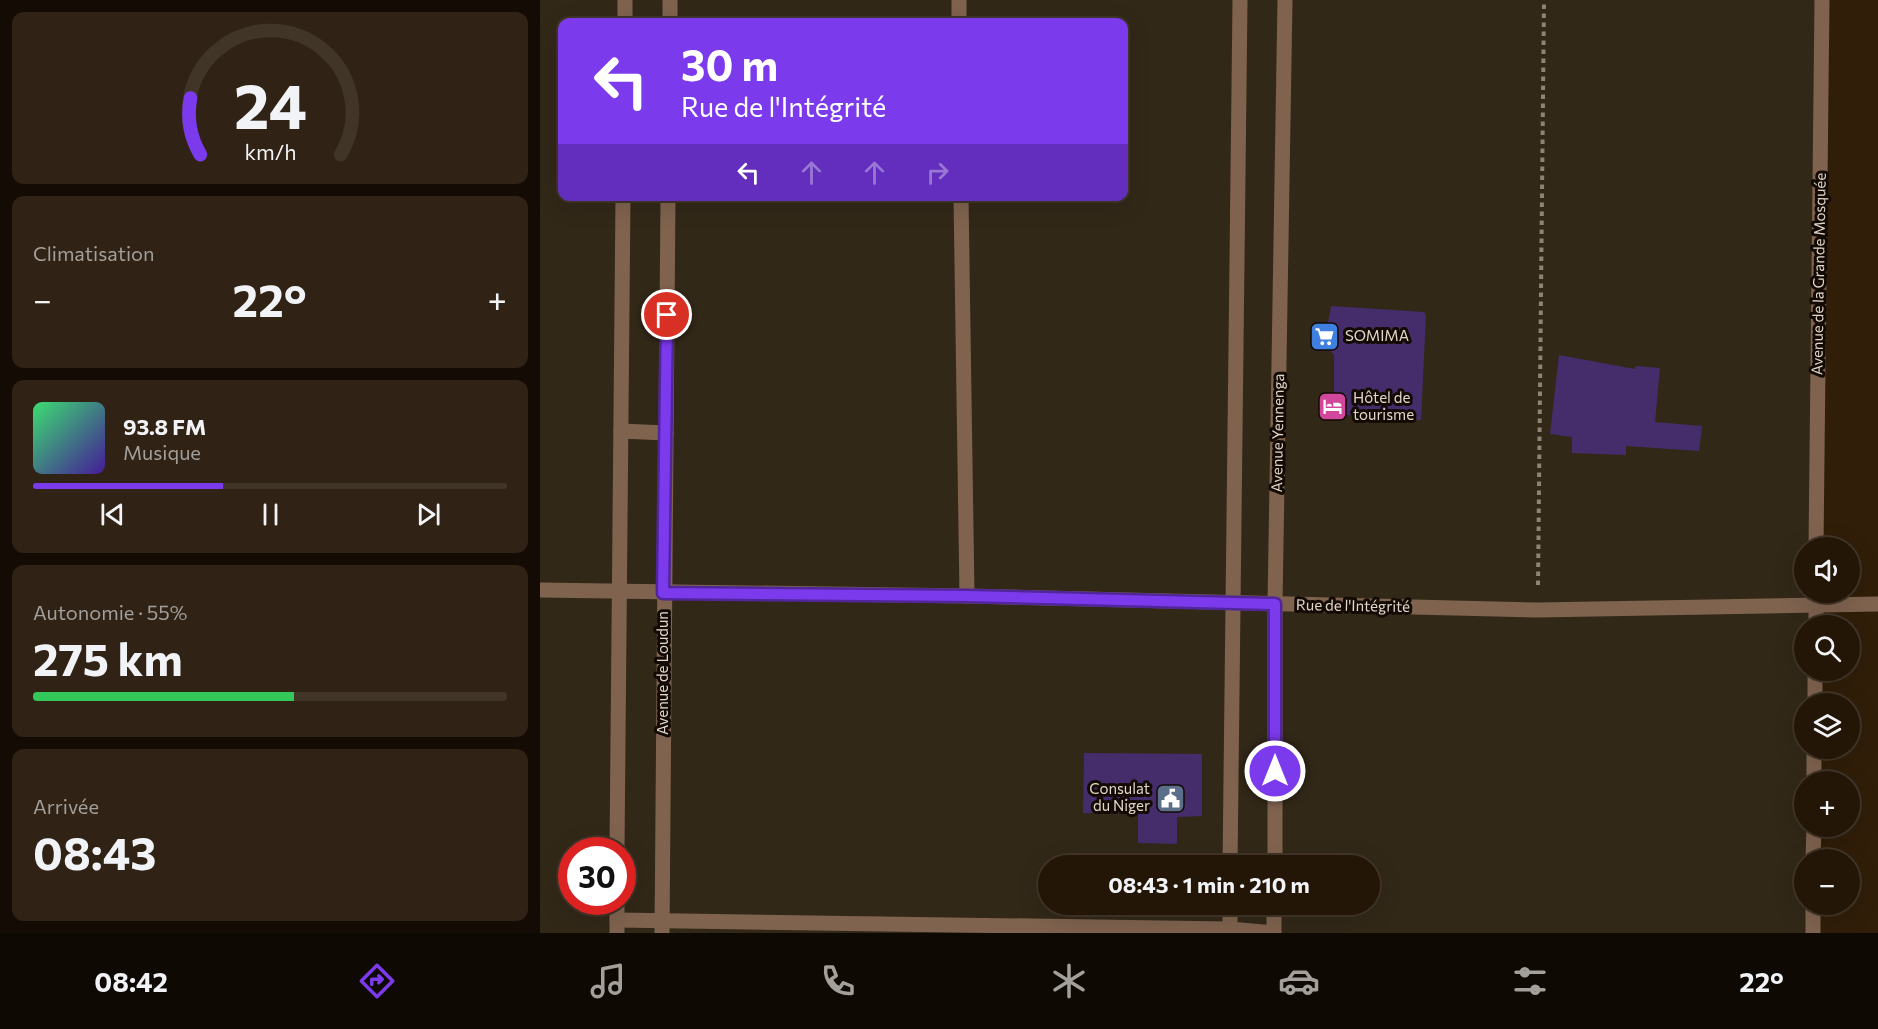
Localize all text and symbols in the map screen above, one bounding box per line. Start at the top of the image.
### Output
text: 30 m [681,38,778,90]
icon: left [582,42,660,120]
text: 24 [234,66,306,142]
text: Rue de l'Intégrité [681,90,886,123]
text: km/h [244,138,296,164]
icon: left [732,156,765,189]
icon: ahead [795,156,828,189]
icon: ahead [858,156,891,189]
icon: right [921,156,954,189]
street label: Avenue de la Grande Mosquée [1807,173,1829,375]
text: Climatisation [33,241,154,265]
text: 22° [233,271,307,326]
text: − [33,278,52,319]
text: + [488,278,507,319]
pin [641,289,692,340]
icon: arrive [650,298,683,331]
supermarket icon: SOMIMA [1308,320,1340,352]
place label: SOMIMA [1345,326,1409,344]
street label: Avenue Yennenga [1267,373,1287,493]
place label: Hôtel de tourisme [1353,388,1414,423]
hotel icon: Hôtel de tourisme [1316,391,1348,423]
text: 93.8 FM [123,413,206,440]
text: Musique [123,440,201,464]
icon: previous [96,498,129,531]
icon: pause [254,498,287,531]
icon: next [412,498,445,531]
map controls [1794,537,1860,915]
button: sound [1794,537,1860,603]
street label: Rue de l'Intégrité [1296,595,1410,615]
text: Autonomie · 55% [33,600,187,624]
street label: Avenue de Loudun [653,611,671,735]
button: search [1794,615,1860,681]
text: 275 km [33,630,183,685]
button: layers [1794,693,1860,759]
position arrow [1243,739,1307,803]
button: + [1794,771,1860,837]
place label: Consulat du Niger [1089,779,1150,814]
public building icon: Consulat du Niger [1155,782,1187,814]
text: Arrivée [33,794,99,818]
text: 08:43 [33,824,156,879]
speed limit sign: 30 [558,837,636,915]
button: − [1794,849,1860,915]
text: 08:43 · 1 min · 210 m [1108,871,1310,898]
icon: directions [356,960,398,1002]
icon: music [587,960,629,1002]
icon: phone [817,960,859,1002]
icon: climate [1048,960,1090,1002]
icon: car [1278,960,1320,1002]
icon: filters [1509,960,1551,1002]
text: 08:42 [94,965,168,998]
text: 22° [1739,965,1784,998]

